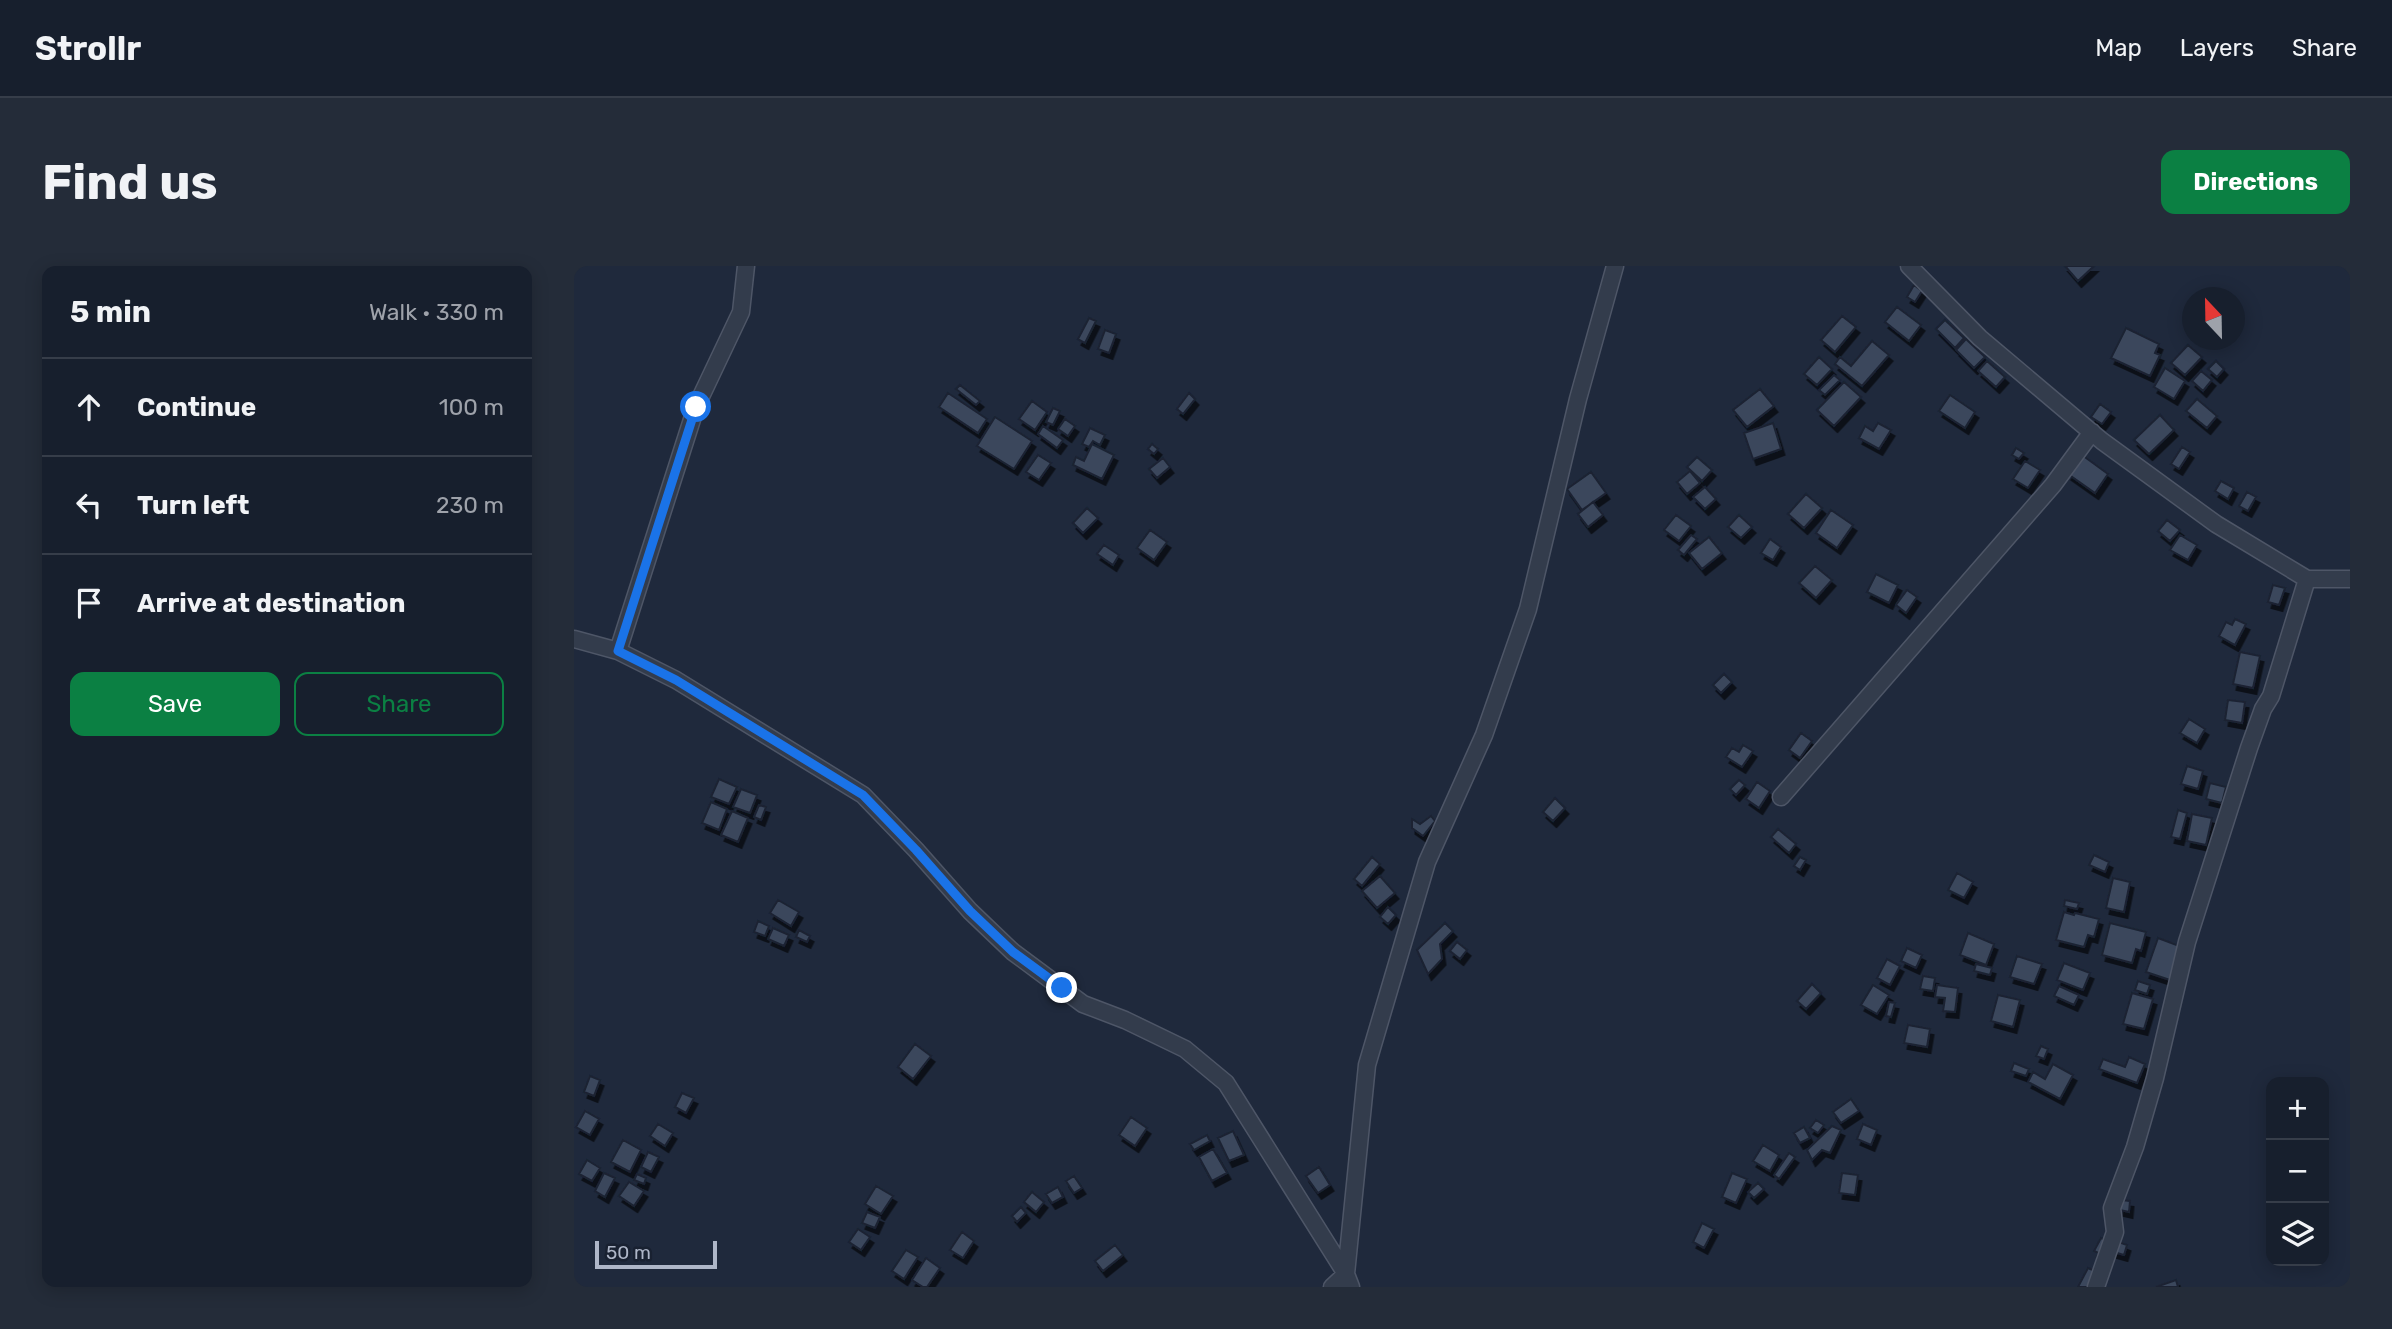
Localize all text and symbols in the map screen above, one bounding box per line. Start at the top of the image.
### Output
text: Strollr [35,29,141,68]
text: Map [2095,34,2142,62]
text: Layers [2180,34,2254,62]
text: Share [2292,34,2357,62]
button: Directions [2161,150,2350,214]
text: Find us [42,153,218,211]
north arrow [2182,287,2245,350]
text: 5 min [70,294,151,330]
text: Walk · 330 m [369,298,504,326]
icon: ahead [70,388,108,426]
route start [680,391,711,422]
text: Continue [137,392,256,423]
text: 100 m [439,393,504,421]
icon: left [70,486,108,524]
text: Turn left [137,490,249,521]
text: 230 m [436,491,504,519]
icon: arrive [70,584,108,622]
text: Arrive at destination [137,588,405,619]
button: Save [70,672,280,736]
button: Share [294,672,504,736]
route end [1046,972,1077,1003]
map controls [2266,1077,2329,1266]
button: + [2266,1077,2329,1140]
button: − [2266,1140,2329,1203]
button: layers [2266,1203,2329,1266]
scale bar [595,1238,718,1270]
text: 50 m [606,1241,651,1264]

